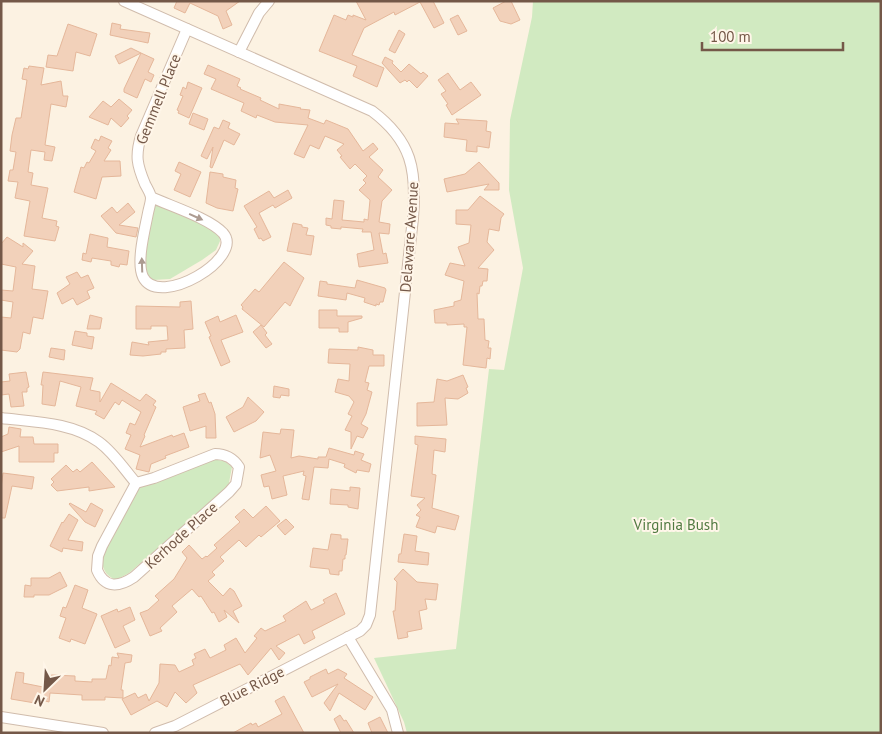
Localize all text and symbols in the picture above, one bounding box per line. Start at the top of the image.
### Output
scale bar [702,20,843,52]
text: 100 m [710,27,751,46]
street label: Gemmell Place [131,51,185,147]
street label: Delaware Avenue [396,181,422,293]
one-way arrow [189,213,203,221]
one-way arrow [137,257,145,273]
street label: Kerhode Place [141,497,221,573]
park label: Virginia Bush [633,515,718,534]
street label: Blue Ridge [217,662,287,710]
north arrow [20,664,70,714]
text: N [32,691,47,711]

